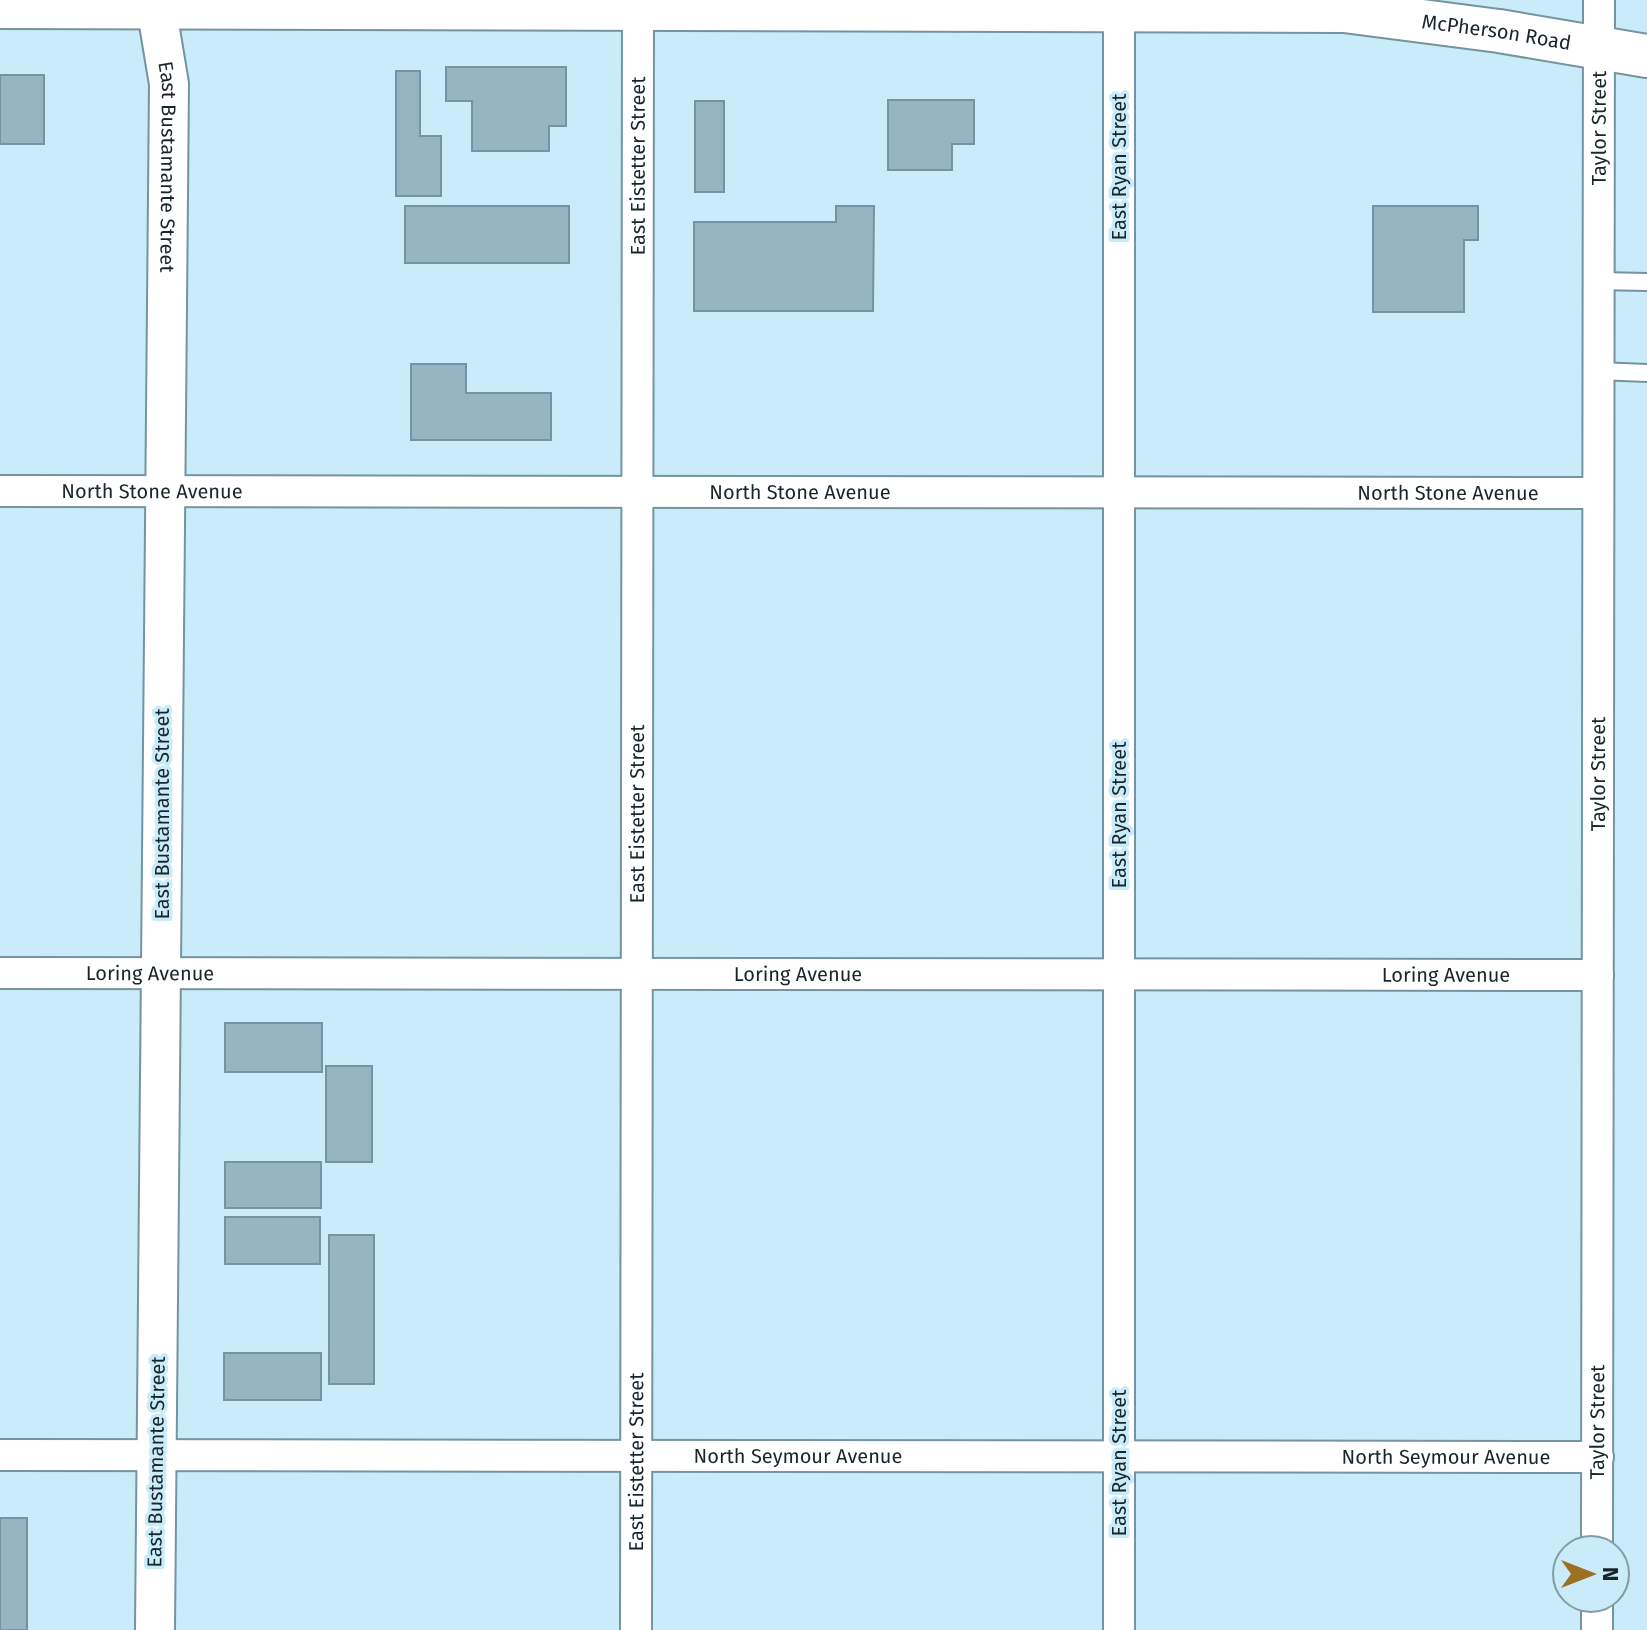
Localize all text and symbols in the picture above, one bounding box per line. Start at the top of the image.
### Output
street label: McPherson Road [1420,9,1573,55]
street label: East Bustamante Street [153,59,181,273]
street label: Taylor Street [1587,70,1611,185]
street label: East Eistetter Street [626,76,650,256]
street label: East Ryan Street [1107,93,1131,240]
street label: North Stone Avenue [61,479,243,503]
street label: North Stone Avenue [709,480,891,504]
street label: North Stone Avenue [1357,481,1539,505]
street label: East Bustamante Street [150,708,174,920]
street label: Taylor Street [1586,716,1610,831]
street label: East Eistetter Street [625,724,649,904]
street label: East Ryan Street [1107,741,1131,888]
street label: Loring Avenue [86,961,214,985]
street label: Loring Avenue [734,962,862,986]
street label: Loring Avenue [1382,963,1510,987]
street label: East Bustamante Street [142,1355,170,1568]
street label: Taylor Street [1585,1364,1609,1479]
street label: East Eistetter Street [624,1372,648,1552]
street label: East Ryan Street [1107,1389,1131,1536]
street label: North Seymour Avenue [694,1444,902,1468]
street label: North Seymour Avenue [1342,1445,1550,1469]
north arrow [1551,1534,1631,1614]
text: N [1597,1567,1624,1581]

